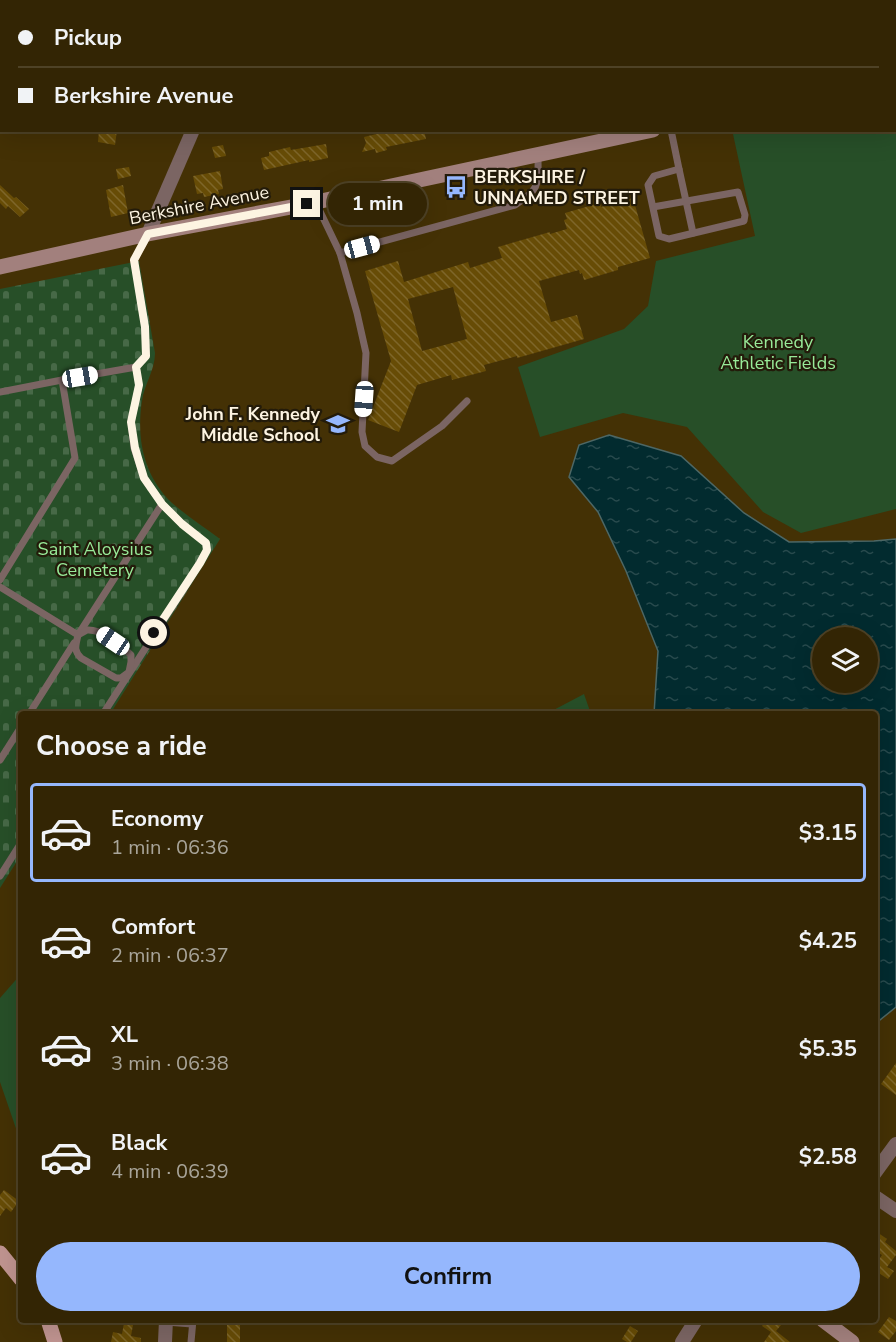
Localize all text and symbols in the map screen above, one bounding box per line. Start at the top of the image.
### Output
text: Pickup [54,23,122,53]
text: Berkshire Avenue [54,81,233,111]
place label: BERKSHIRE / UNNAMED STREET [474,165,641,210]
bus stop icon: BERKSHIRE / UNNAMED STREET [443,174,469,200]
street label: Berkshire Avenue [127,180,271,230]
callout: 1 min [328,183,427,225]
route end [293,190,320,217]
text: 1 min [352,190,403,217]
car [342,234,382,260]
park label: Kennedy Athletic Fields [720,330,836,375]
car [61,365,99,389]
car [354,380,374,418]
place label: John F. Kennedy Middle School [185,402,321,447]
school or university icon: John F. Kennedy Middle School [325,411,351,437]
park label: Saint Aloysius Cemetery [38,537,152,582]
route start [140,619,167,646]
car [93,623,133,659]
map controls [812,627,878,693]
button: layers [812,627,878,693]
text: Choose a ride [36,728,207,765]
text: Economy [111,804,203,834]
icon: car [39,806,93,860]
text: $3.15 [799,818,857,848]
text: 1 min · 06:36 [111,834,229,861]
text: Comfort [111,912,195,942]
icon: car [39,914,93,968]
text: $4.25 [799,926,857,956]
text: 2 min · 06:37 [111,942,229,969]
text: XL [111,1020,138,1050]
icon: car [39,1022,93,1076]
text: $5.35 [799,1034,857,1064]
text: 3 min · 06:38 [111,1050,229,1077]
text: Black [111,1128,167,1158]
icon: car [39,1130,93,1184]
text: $2.58 [799,1142,857,1172]
text: 4 min · 06:39 [111,1158,229,1185]
button: Confirm [36,1242,860,1311]

